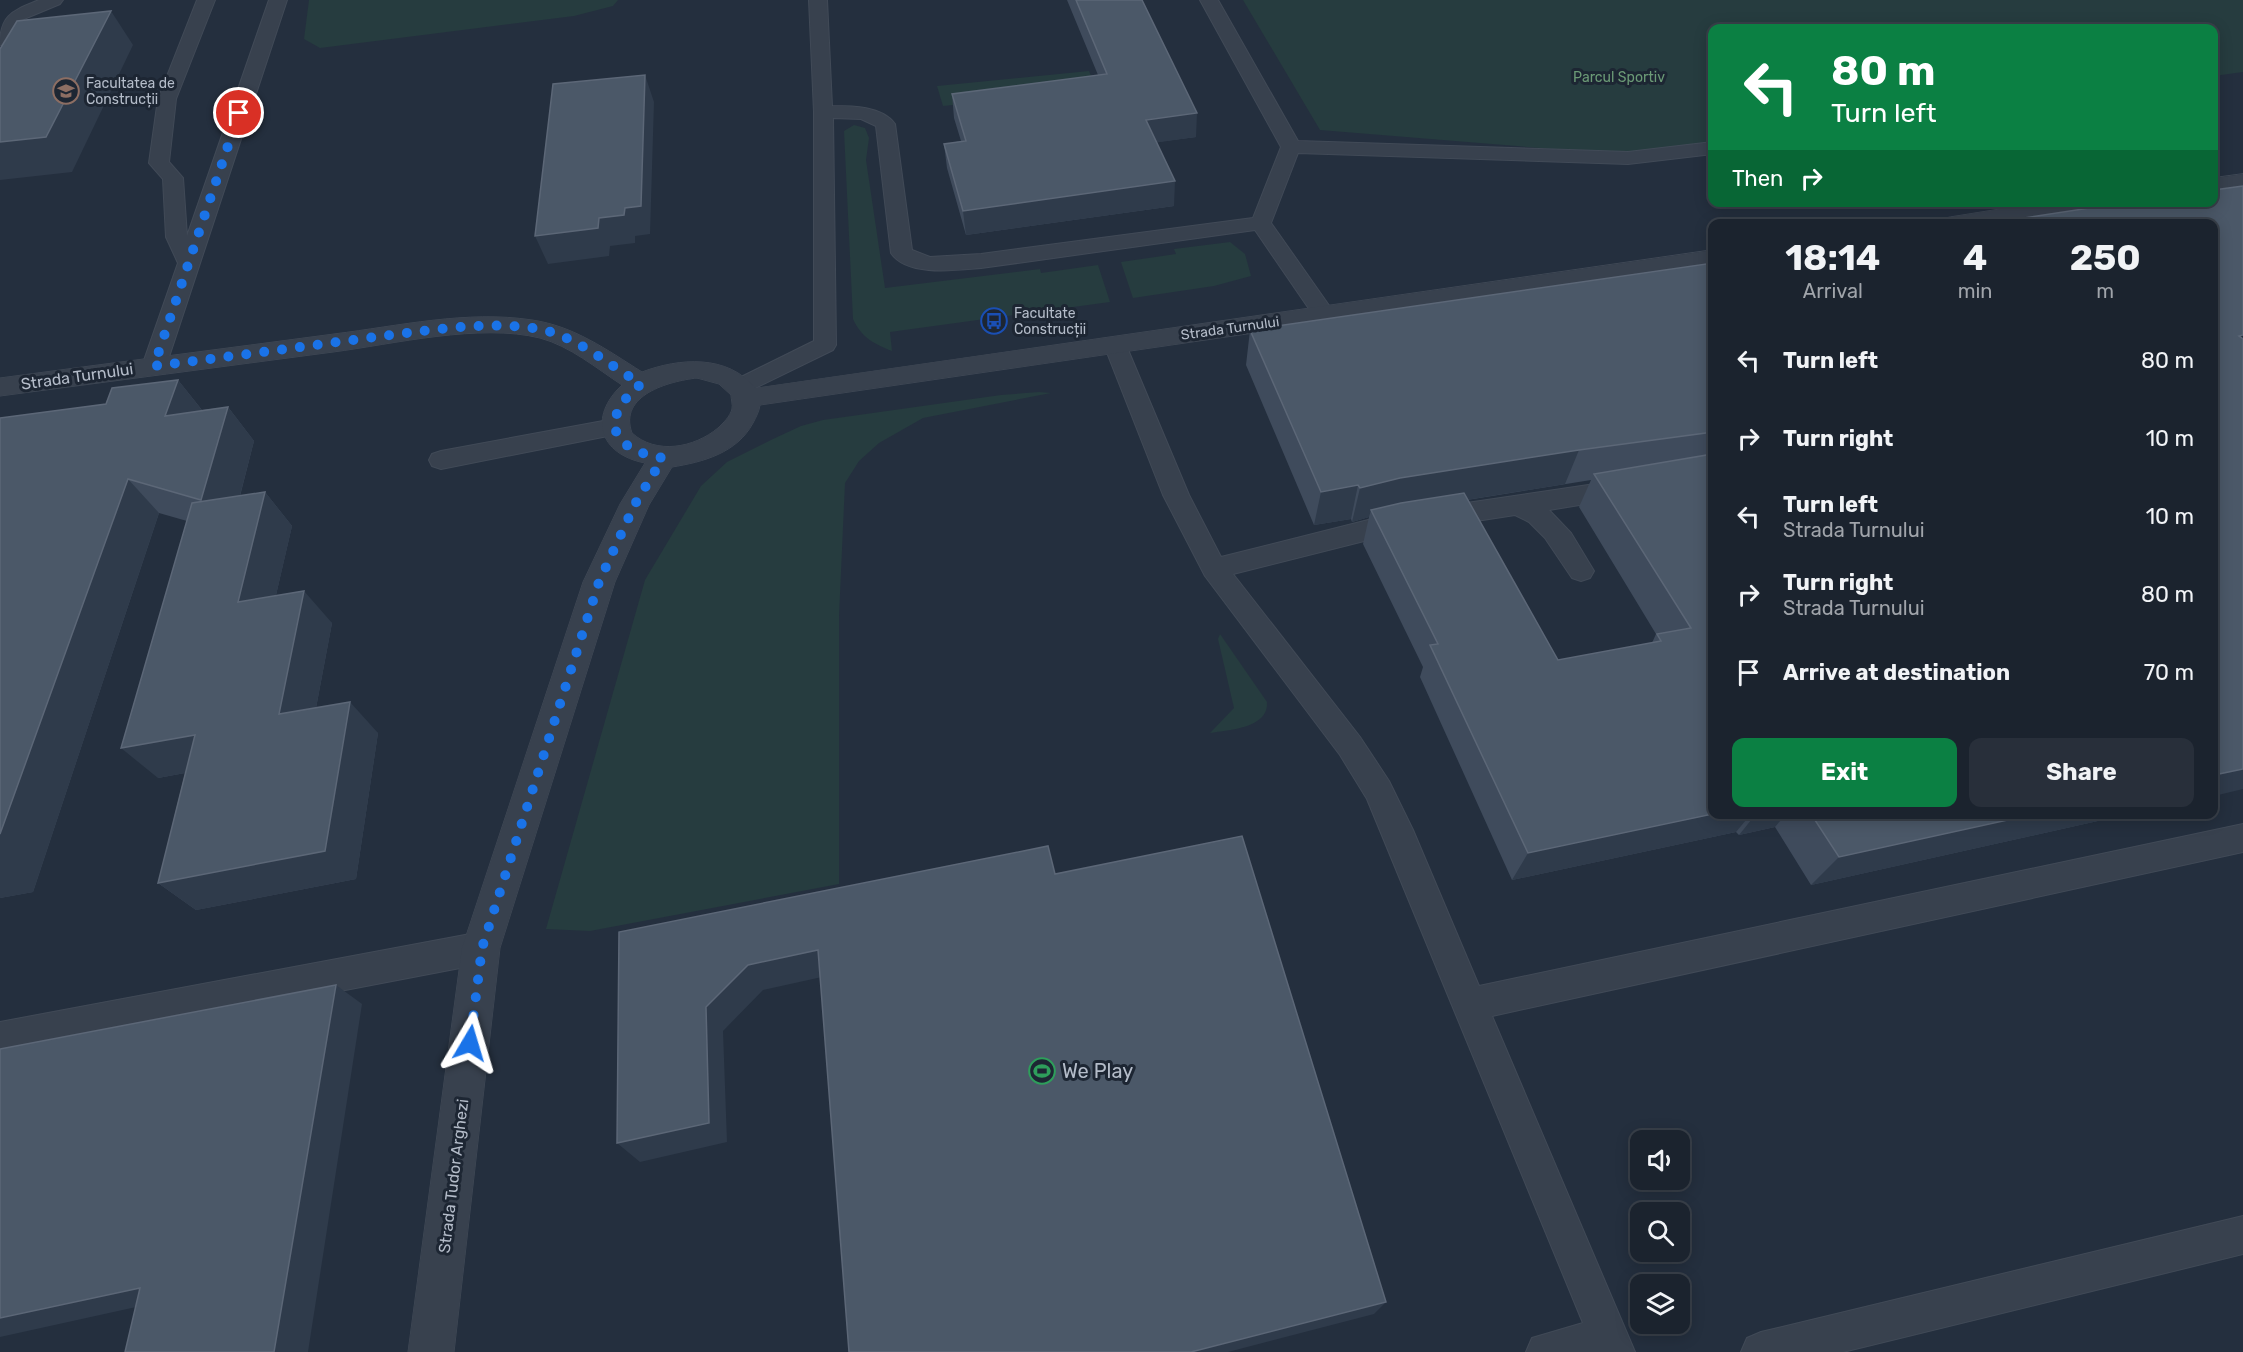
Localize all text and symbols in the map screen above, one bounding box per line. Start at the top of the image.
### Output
text: 80 m [1831,46,1935,96]
icon: left [1732,48,1810,126]
park label: Parcul Sportiv [1573,69,1665,86]
place label: Facultatea de Construcții [86,75,175,108]
school or university icon: Facultatea de Construcții [51,76,81,106]
pin [213,87,264,138]
icon: arrive [222,96,255,129]
text: Turn left [1831,97,1936,129]
icon: right [1795,162,1828,195]
text: Then [1732,165,1783,192]
text: 18:14 [1785,236,1880,279]
text: 4 [1963,236,1987,279]
text: 250 [2070,236,2141,279]
text: Arrival [1803,279,1863,303]
text: min [1958,279,1992,303]
text: m [2096,279,2114,303]
place label: Facultate Construcții [1014,305,1086,338]
bus stop icon: Facultate Construcții [979,306,1009,336]
street label: Strada Turnului [1180,313,1280,344]
icon: left [1732,344,1765,377]
text: Turn left [1783,347,1878,374]
text: 80 m [2141,347,2194,374]
street label: Strada Turnului [20,359,134,394]
icon: right [1732,422,1765,455]
text: Turn right [1783,425,1893,452]
text: 10 m [2146,425,2194,452]
text: Turn left [1783,491,1878,518]
icon: left [1732,500,1765,533]
text: 10 m [2146,503,2194,530]
text: Strada Turnului [1783,518,1925,542]
text: Turn right [1783,569,1893,596]
icon: right [1732,578,1765,611]
text: 80 m [2141,581,2194,608]
text: Strada Turnului [1783,596,1925,620]
icon: arrive [1732,656,1765,689]
text: Arrive at destination [1783,659,2010,686]
text: 70 m [2144,659,2194,686]
button: Exit [1732,738,1957,807]
button: Share [1969,738,2194,807]
position arrow [438,1011,502,1075]
sports icon: We Play [1027,1056,1057,1086]
place label: We Play [1062,1059,1133,1083]
street label: Strada Tudor Arghezi [435,1098,472,1254]
map controls [1630,1130,1690,1334]
button: sound [1630,1130,1690,1190]
button: search [1630,1202,1690,1262]
button: layers [1630,1274,1690,1334]

